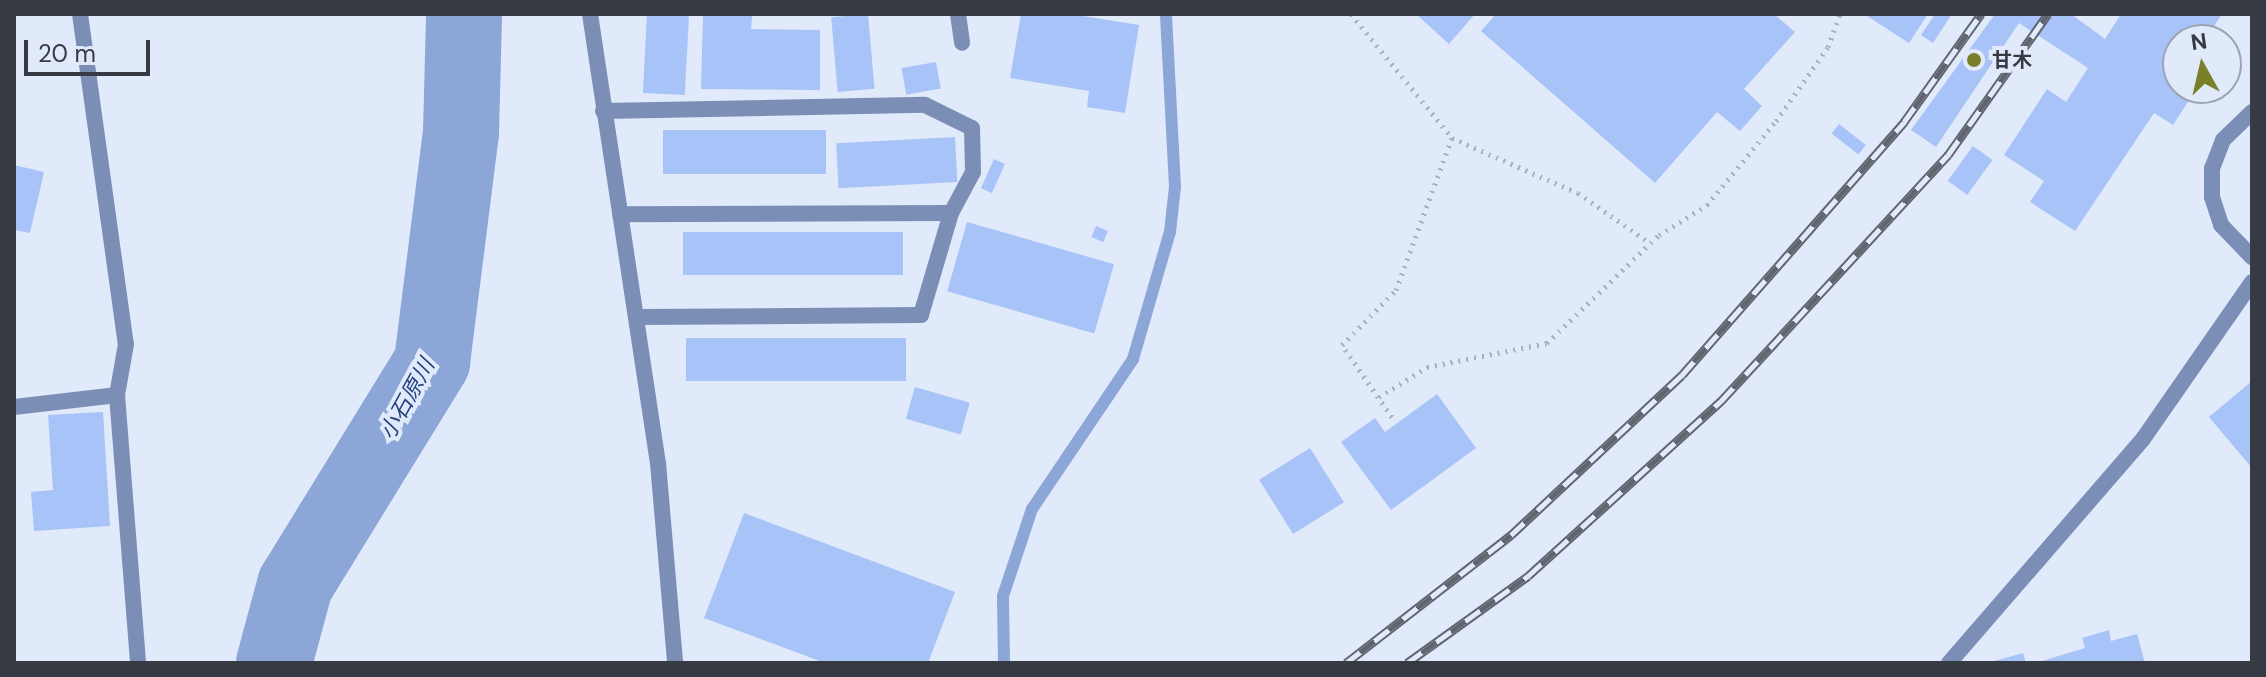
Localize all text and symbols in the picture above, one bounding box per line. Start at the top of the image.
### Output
scale bar [28,24,154,74]
north arrow [2162,24,2242,104]
text: N [2189,26,2209,57]
text: 20 m [38,38,96,69]
place label: 甘木 [1992,48,2032,72]
marker: 甘木 [1963,49,1985,71]
water label: 小石原川 [374,354,440,444]

